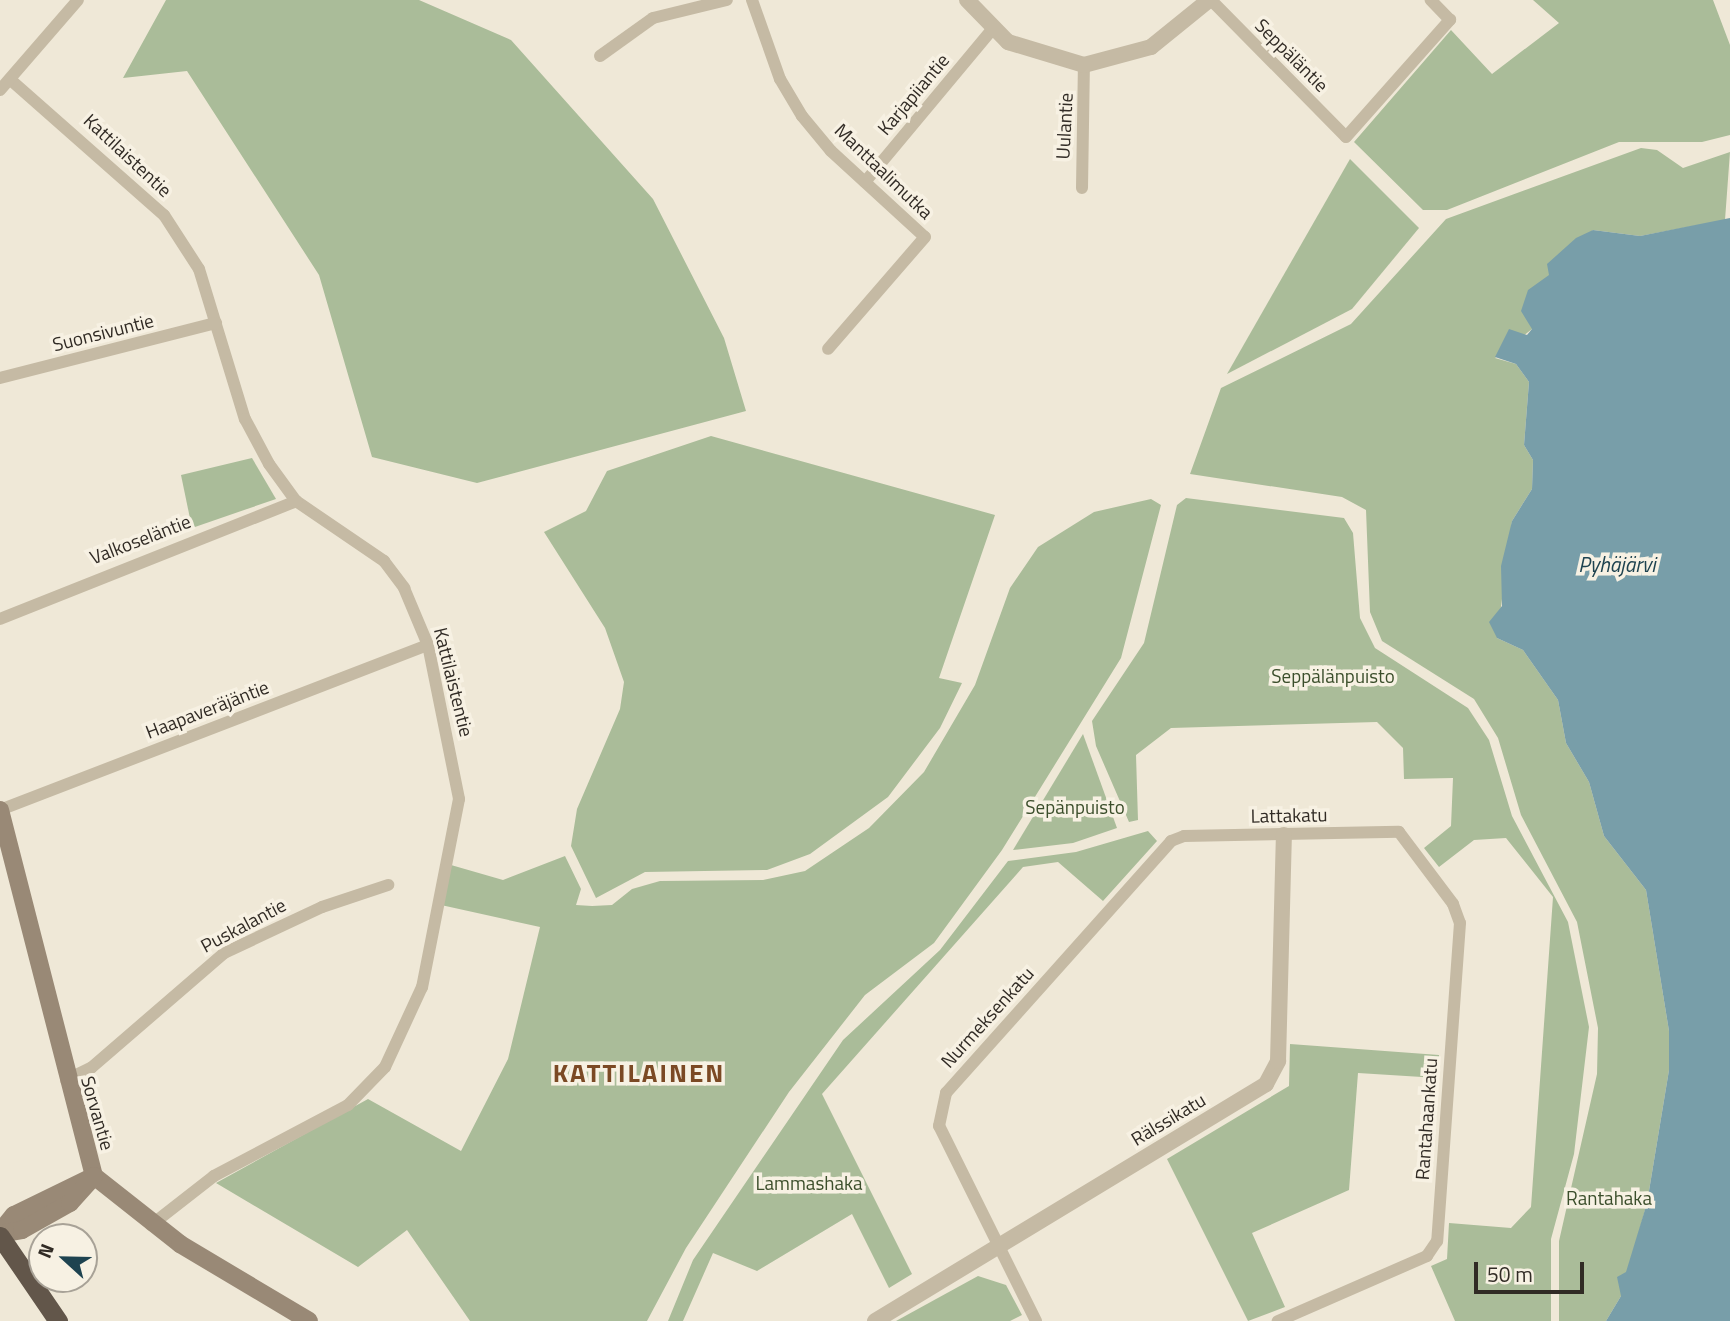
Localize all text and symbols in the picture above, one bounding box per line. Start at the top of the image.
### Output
street label: Seppäläntie [1251,14,1333,96]
street label: Karjapiiantie [872,49,954,139]
street label: Uulantie [1051,92,1077,160]
street label: Kattilaistentie [79,109,177,201]
street label: Manttaalimutka [830,118,938,224]
street label: Suonsivuntie [50,308,156,356]
street label: Valkoseläntie [86,509,194,569]
water label: Pyhäjärvi [1578,551,1656,577]
street label: Kattilaistentie [429,625,479,739]
park label: Seppälänpuisto [1271,665,1395,687]
street label: Haapaveräjäntie [142,675,272,743]
park label: Sepänpuisto [1025,796,1125,818]
street label: Lattakatu [1250,803,1328,827]
street label: Puskalantie [196,893,290,957]
street label: Nurmeksenkatu [936,962,1038,1072]
district label: KATTILAINEN [554,1057,724,1089]
street label: Rantahaankatu [1410,1057,1442,1181]
street label: Sorvantie [77,1073,119,1153]
street label: Rälssikatu [1127,1088,1209,1150]
park label: Lammashaka [755,1172,863,1194]
park label: Rantahaka [1566,1187,1652,1209]
north arrow [28,1223,98,1293]
text: N [29,1239,61,1262]
scale bar [1478,1248,1588,1292]
text: 50 m [1487,1258,1533,1290]

